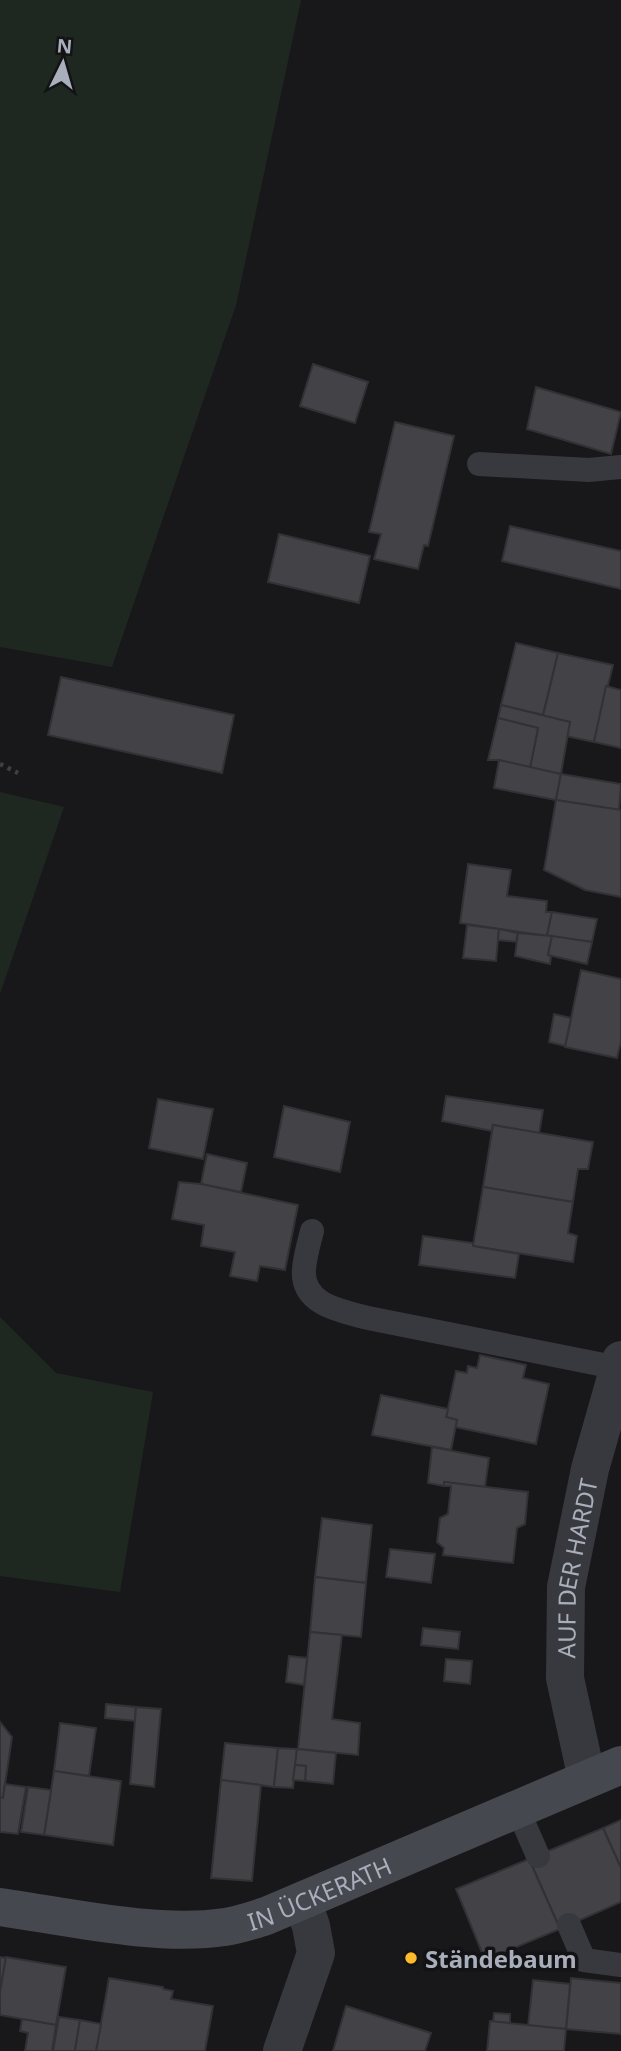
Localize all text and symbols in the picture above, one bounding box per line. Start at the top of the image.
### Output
north arrow [28,28,98,98]
text: N [56,32,73,60]
street label: AUF DER HARDT [549,1475,604,1659]
street label: IN ÜCKERATH [243,1848,396,1937]
place label: Ständebaum [425,1942,577,1975]
marker: Ständebaum [403,1950,419,1966]

